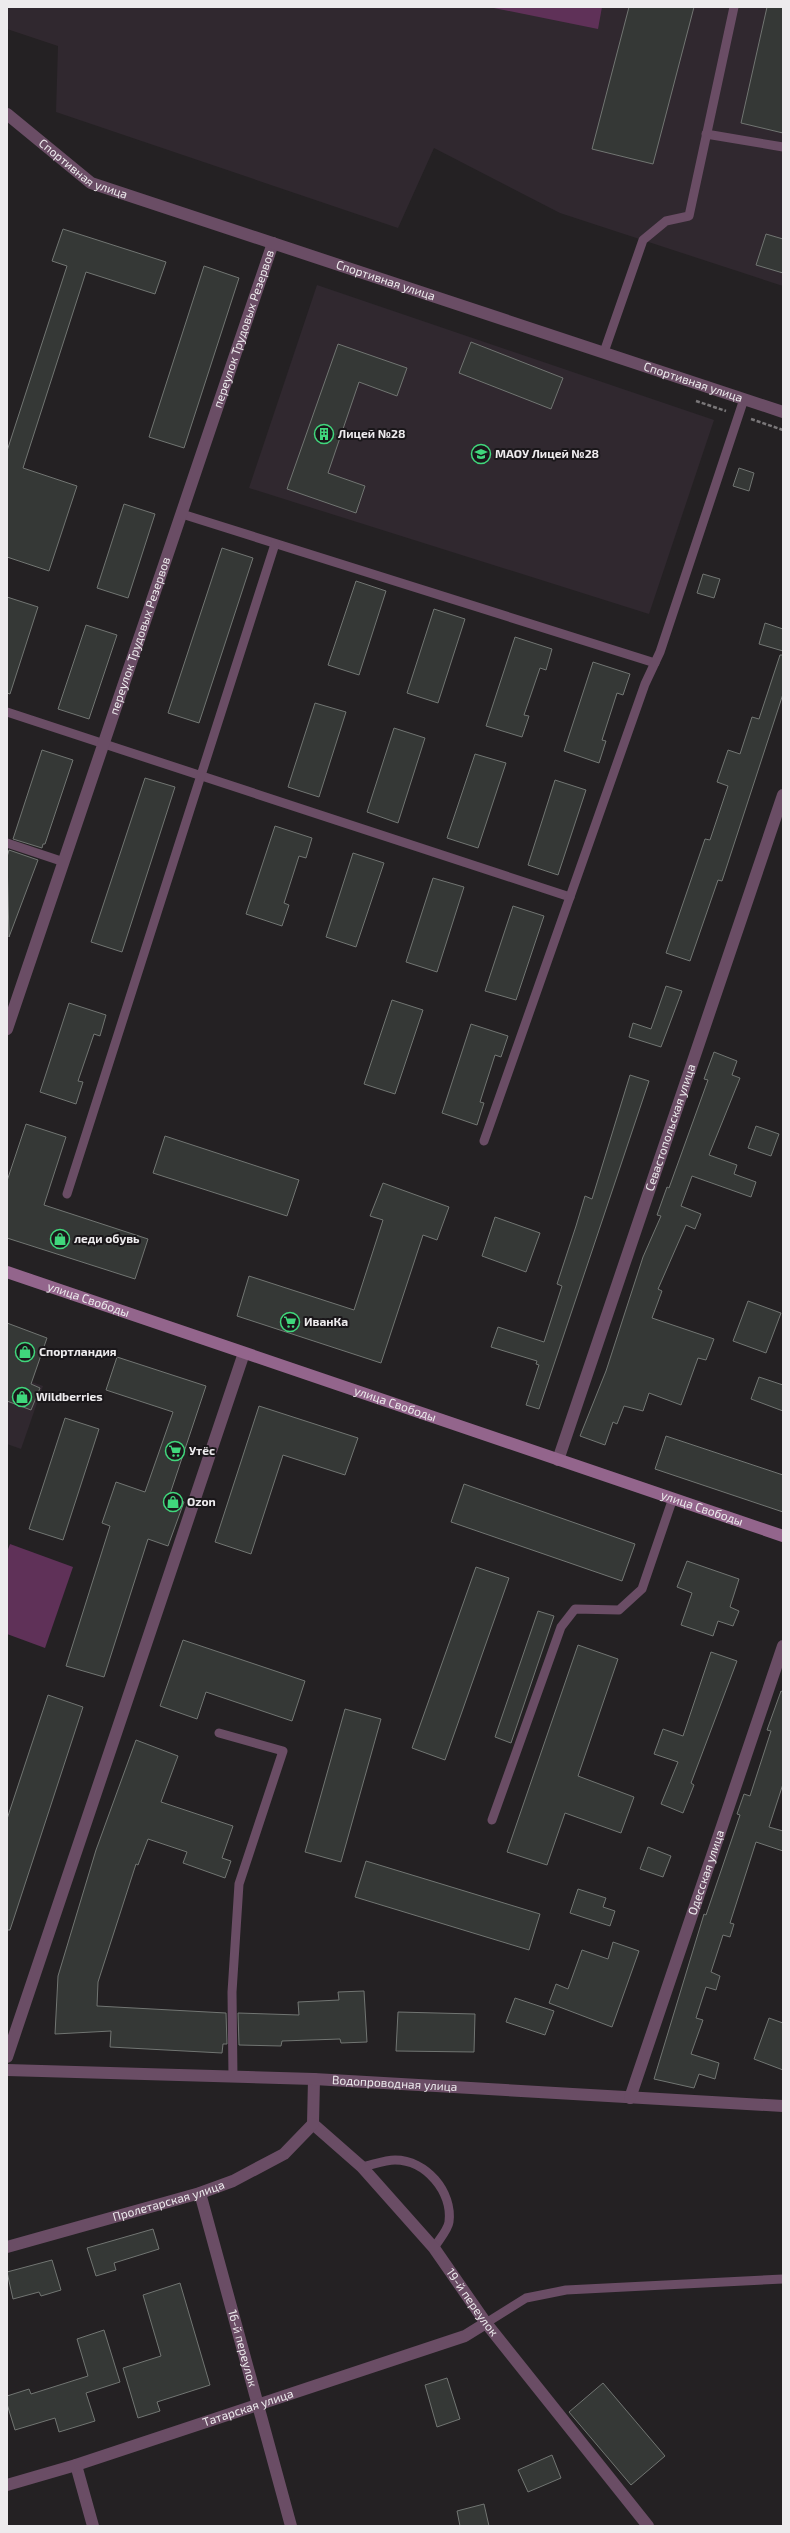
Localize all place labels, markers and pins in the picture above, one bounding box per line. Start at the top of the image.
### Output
building icon: Лицей №28 [313,423,335,445]
place label: Лицей №28 [338,426,405,440]
school or university icon: МАОУ Лицей №28 [470,443,492,465]
place label: МАОУ Лицей №28 [495,446,599,460]
shop icon: леди обувь [49,1228,71,1250]
place label: леди обувь [74,1231,140,1245]
supermarket icon: ИванКа [279,1311,301,1333]
place label: ИванКа [304,1314,348,1328]
shop icon: Спортландия [14,1341,36,1363]
place label: Спортландия [39,1344,117,1358]
shop icon: Wildberries [11,1386,33,1408]
place label: Wildberries [36,1389,103,1403]
supermarket icon: Утёс [164,1440,186,1462]
place label: Утёс [189,1443,215,1457]
shop icon: Ozon [162,1491,184,1513]
place label: Ozon [187,1494,216,1508]

